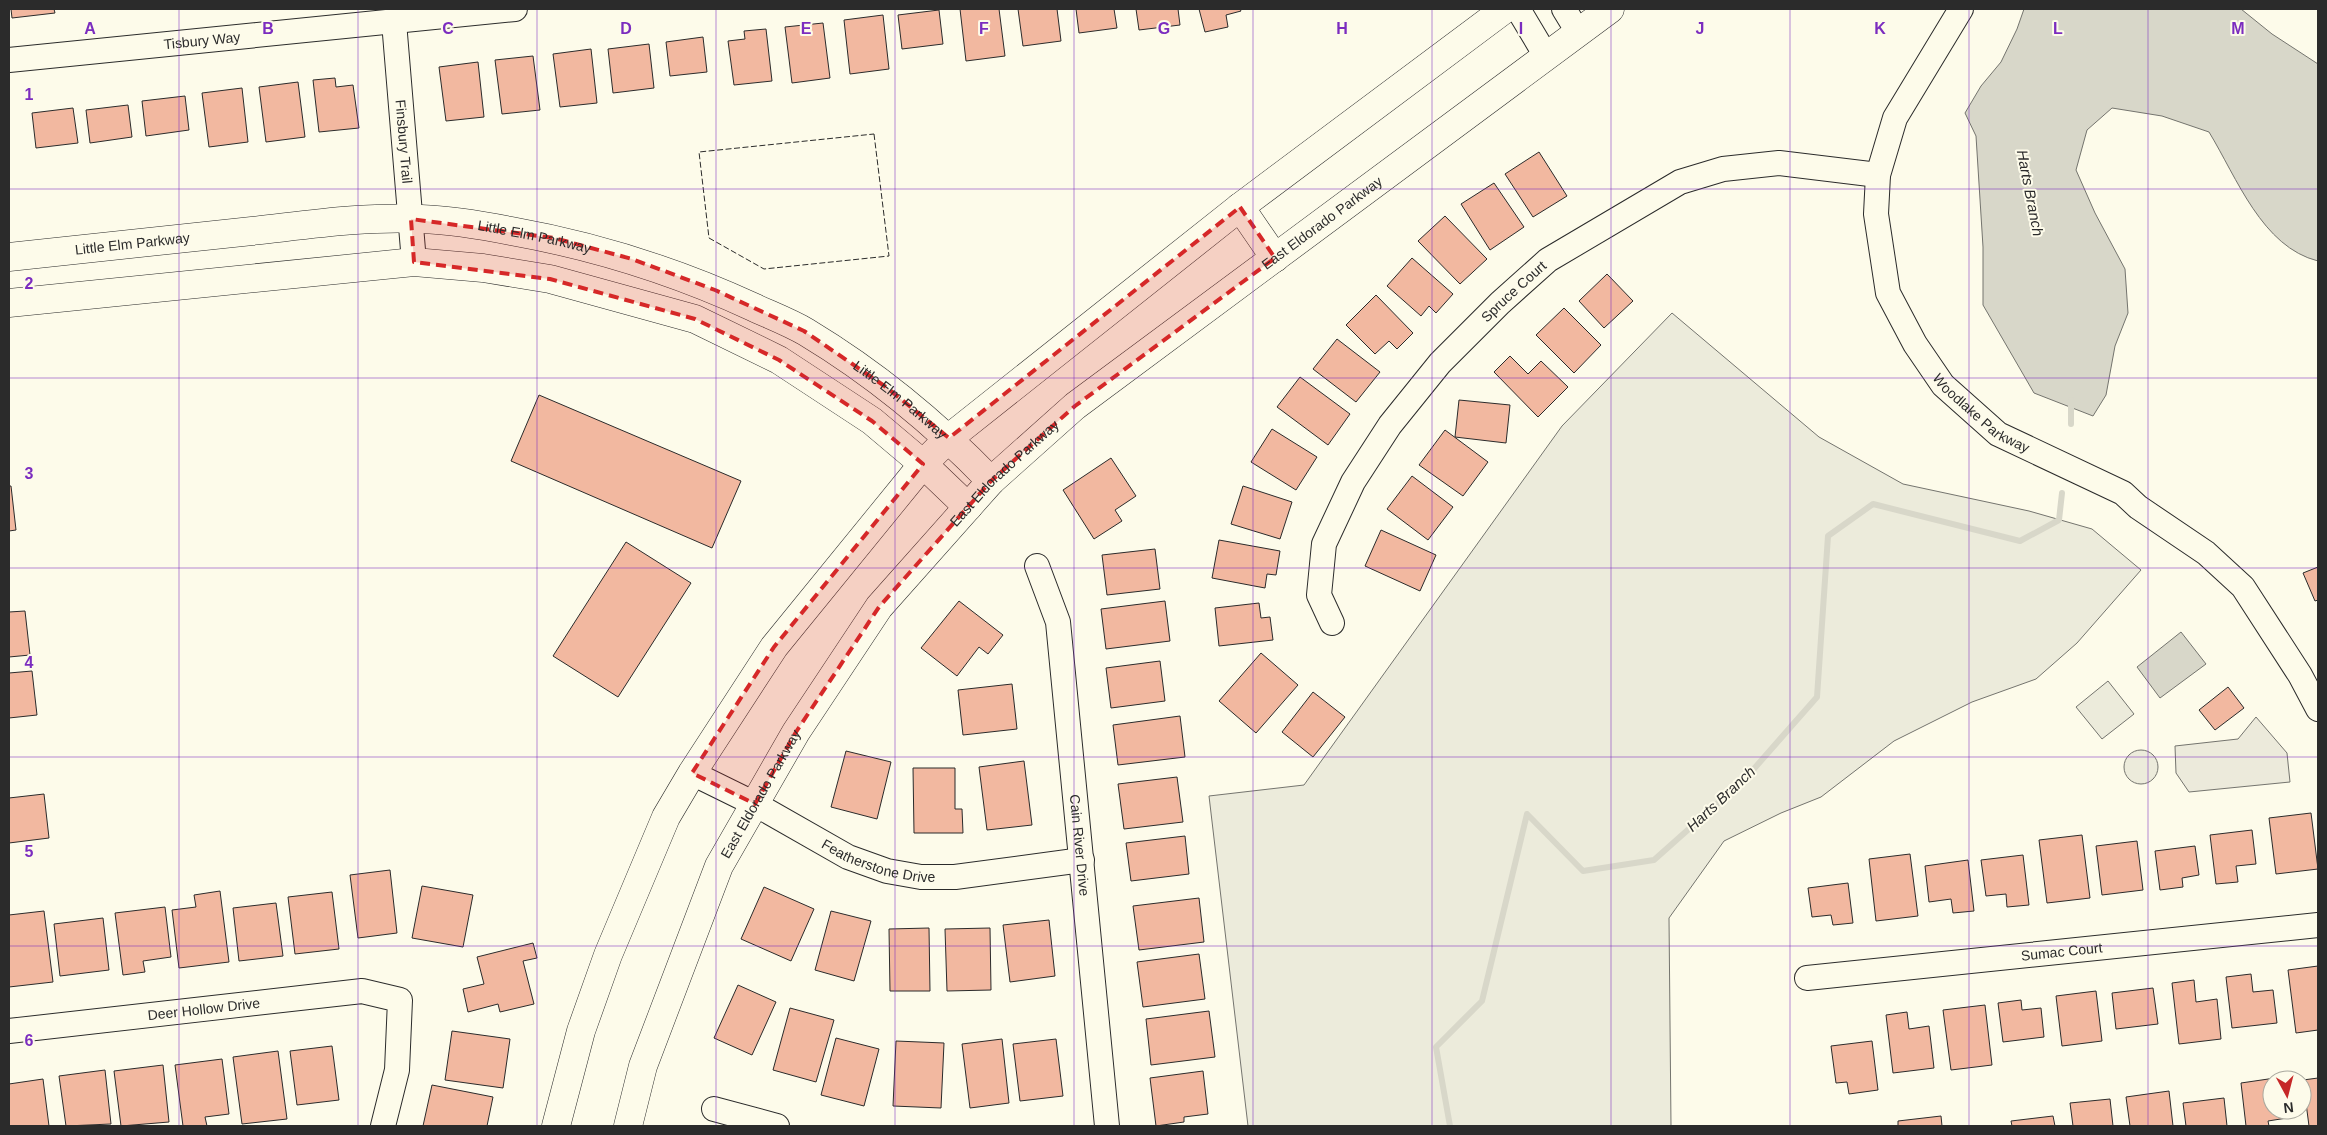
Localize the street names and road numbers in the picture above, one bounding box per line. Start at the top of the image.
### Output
street label: Tisbury Way [163,29,241,52]
street label: Finsbury Trail [392,99,415,184]
street label: East Eldorado Parkway [1259,173,1385,273]
street label: Little Elm Parkway [477,217,593,256]
street label: Little Elm Parkway [74,229,190,258]
street label: Spruce Court [1478,257,1550,325]
street label: Little Elm Parkway [850,357,950,442]
street label: Woodlake Parkway [1930,371,2032,456]
street label: East Eldorado Parkway [947,417,1062,530]
street label: East Eldorado Parkway [717,727,804,861]
street label: Cain River Drive [1067,794,1093,897]
street label: Featherstone Drive [819,836,936,885]
street label: Sumac Court [2020,939,2103,964]
street label: Deer Hollow Drive [147,995,261,1023]

